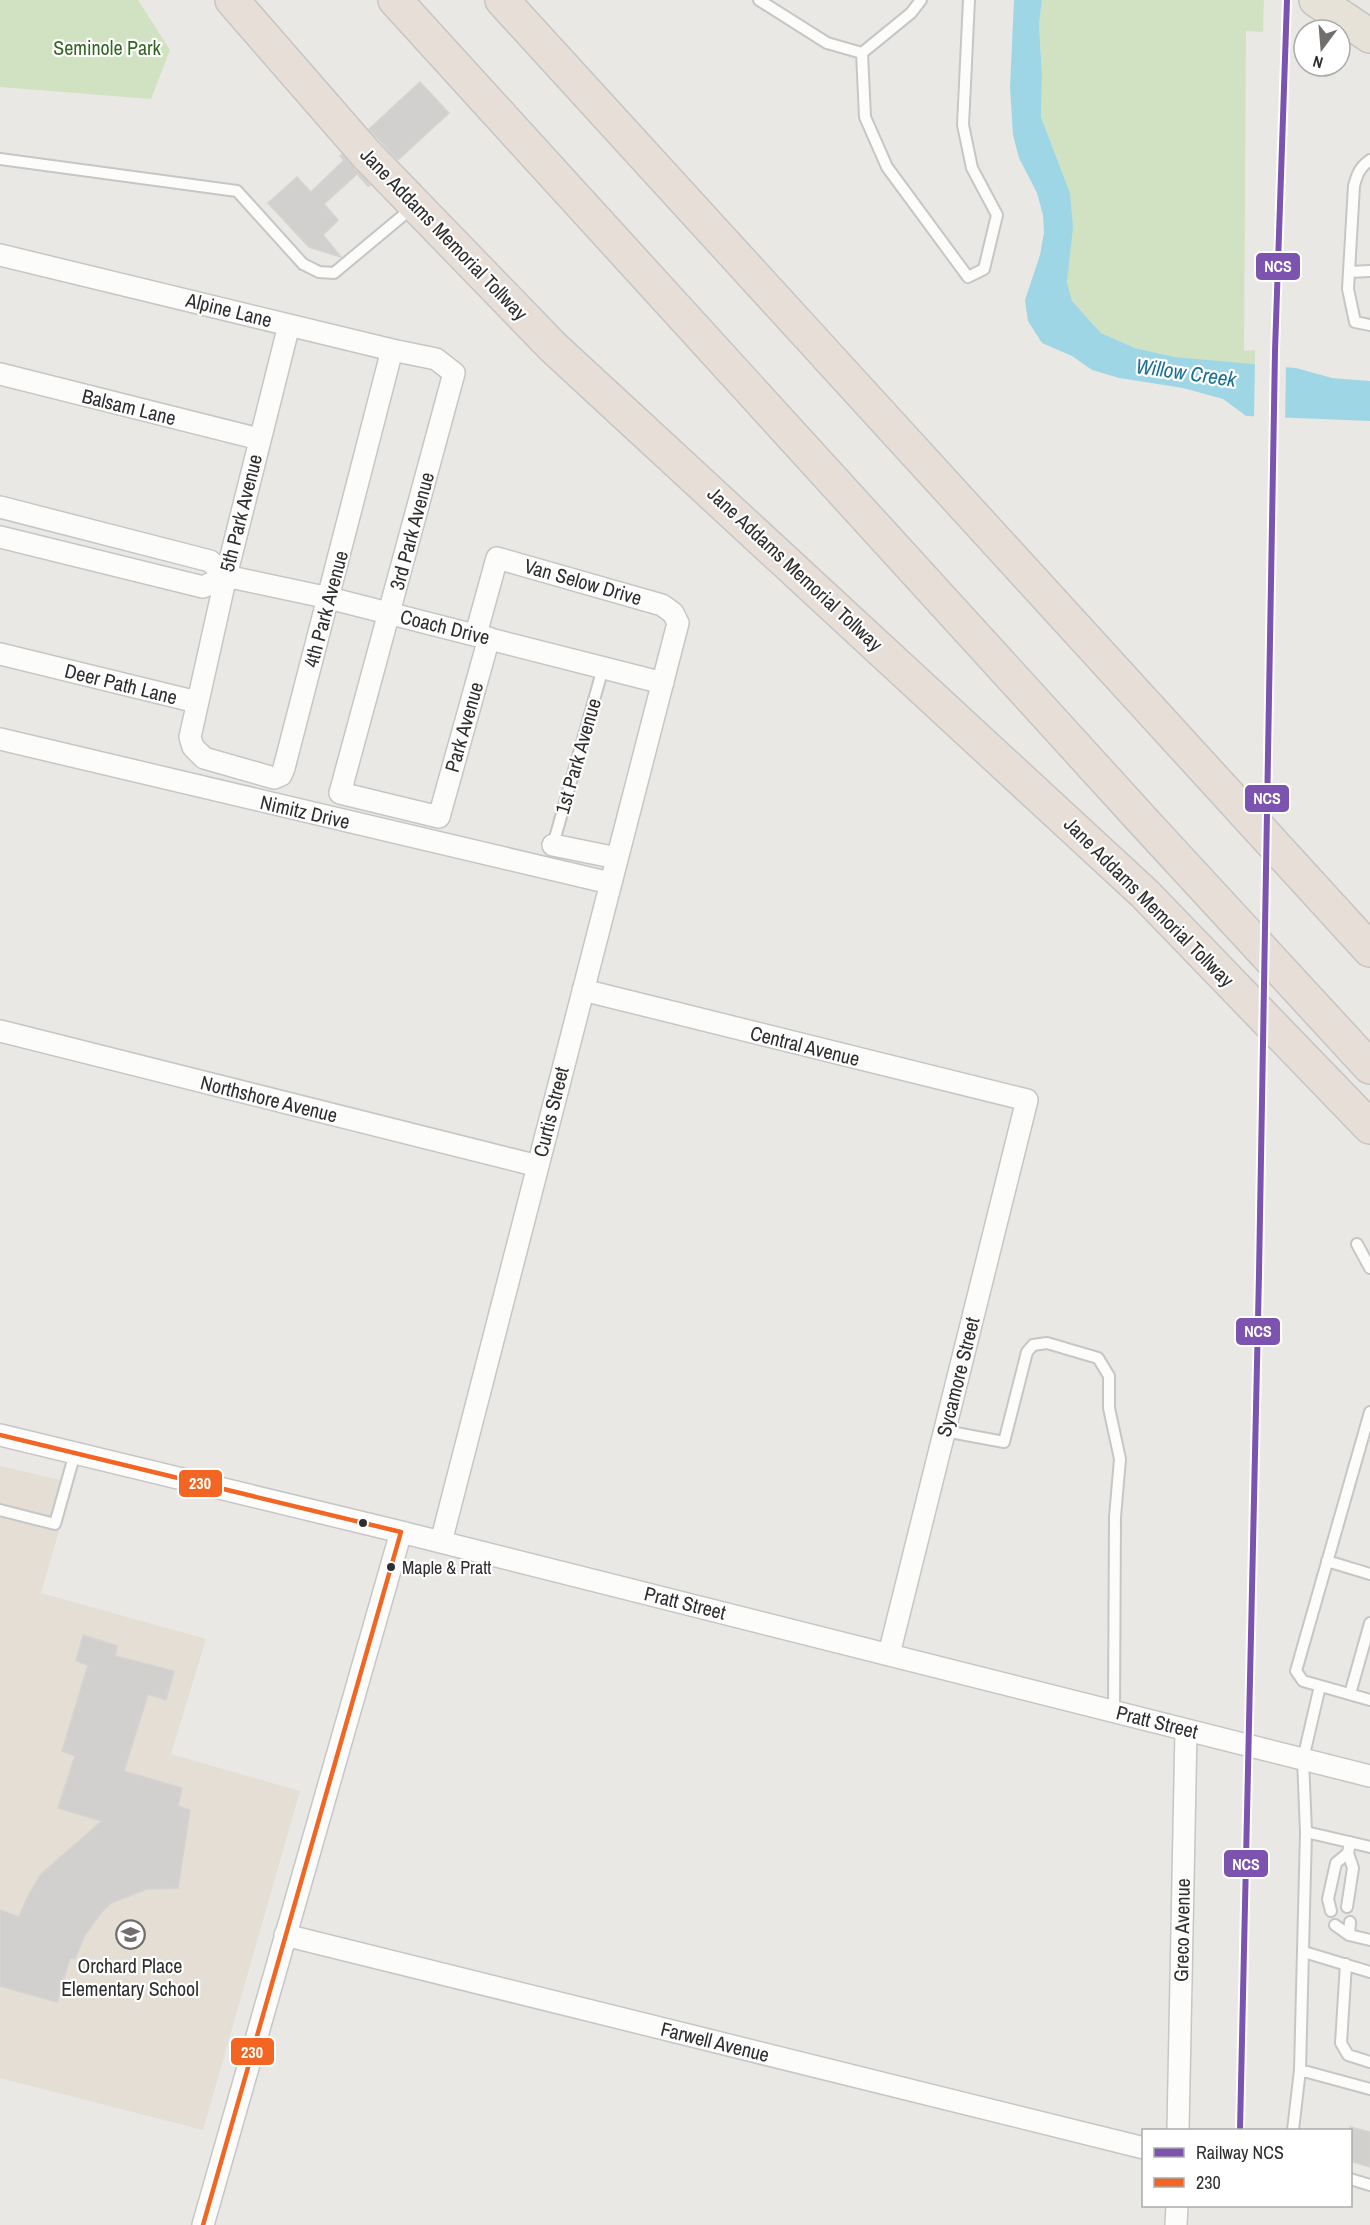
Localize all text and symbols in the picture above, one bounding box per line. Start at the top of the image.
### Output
north arrow [1292,18,1352,78]
park label: Seminole Park [53,34,162,61]
text: N [1310,51,1325,74]
street label: Jane Addams Memorial Tollway [355,141,535,326]
line badge: NCS [1255,252,1301,281]
text: NCS [1264,255,1292,277]
street label: Alpine Lane [182,286,275,333]
water label: Willow Creek [1134,351,1239,394]
street label: Balsam Lane [79,382,179,431]
street label: 5th Park Avenue [213,451,268,574]
street label: 3rd Park Avenue [383,469,440,593]
street label: Jane Addams Memorial Tollway [702,480,889,658]
street label: 4th Park Avenue [297,547,354,670]
street label: Van Selow Drive [521,552,645,611]
street label: Coach Drive [398,602,493,651]
street label: Deer Path Lane [62,657,180,711]
street label: Park Avenue [438,679,489,775]
street label: 1st Park Avenue [548,695,607,817]
line badge: NCS [1244,784,1290,813]
text: NCS [1253,787,1281,809]
street label: Nimitz Drive [258,788,353,835]
street label: Jane Addams Memorial Tollway [1058,811,1241,993]
street label: Central Avenue [748,1019,863,1072]
street label: Curtis Street [526,1064,575,1160]
street label: Northshore Avenue [198,1068,340,1129]
street label: Sycamore Street [930,1314,985,1439]
line badge: NCS [1235,1317,1281,1346]
text: NCS [1244,1320,1272,1342]
line badge: 230 [178,1469,223,1498]
text: 230 [189,1472,211,1494]
unlabelled marker [357,1517,369,1529]
place label: Maple & Pratt [402,1555,491,1580]
marker: Maple & Pratt [385,1561,397,1573]
street label: Pratt Street [642,1579,729,1626]
street label: Pratt Street [1114,1698,1201,1745]
line badge: NCS [1223,1849,1269,1878]
text: NCS [1232,1853,1260,1875]
street label: Greco Avenue [1167,1878,1196,1982]
school or university icon: Orchard Place Elementary School [114,1919,146,1951]
place label: Orchard Place Elementary School [61,1952,199,2002]
street label: Farwell Avenue [658,2015,772,2068]
line badge: 230 [230,2037,275,2066]
text: 230 [241,2041,263,2063]
legend [1142,2129,1352,2207]
text: Railway NCS [1196,2140,1284,2165]
text: 230 [1196,2170,1221,2195]

